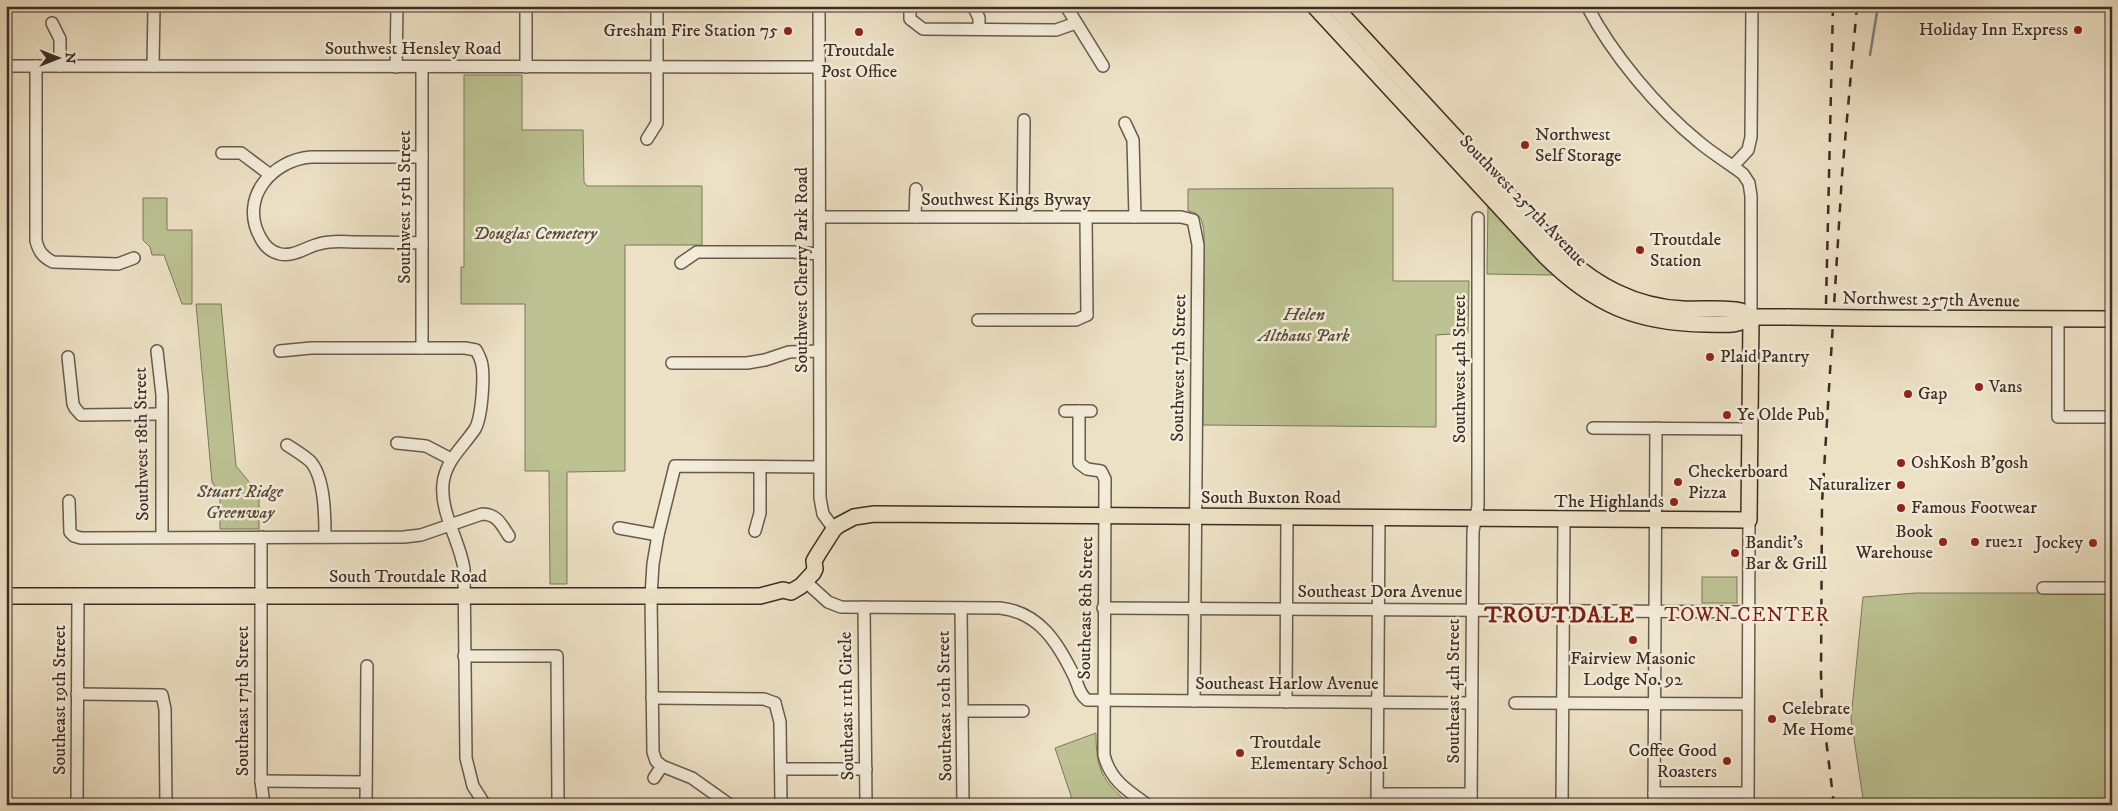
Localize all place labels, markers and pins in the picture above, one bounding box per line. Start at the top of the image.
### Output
place label: Holiday Inn Express [1919,19,2068,41]
place label: Gresham Fire Station 75 [603,20,778,42]
marker: Holiday Inn Express [2072,24,2084,36]
marker: Gresham Fire Station 75 [782,25,794,37]
marker: Troutdale Post Office [853,26,865,38]
place label: Troutdale Post Office [821,40,897,83]
place label: Northwest Self Storage [1535,124,1621,167]
marker: Northwest Self Storage [1519,139,1531,151]
place label: Troutdale Station [1650,229,1721,272]
marker: Troutdale Station [1634,244,1646,256]
place label: Plaid Pantry [1720,346,1810,368]
marker: Plaid Pantry [1704,351,1716,363]
place label: Vans [1988,376,2022,398]
marker: Vans [1973,381,1985,393]
place label: Gap [1918,383,1947,405]
marker: Gap [1902,388,1914,400]
place label: Ye Olde Pub [1737,404,1824,426]
marker: Ye Olde Pub [1721,409,1733,421]
place label: OshKosh B'gosh [1911,452,2029,474]
marker: OshKosh B'gosh [1895,457,1907,469]
place label: Checkerboard Pizza [1688,461,1788,504]
place label: Naturalizer [1808,474,1891,496]
marker: Checkerboard Pizza [1672,476,1684,488]
marker: Naturalizer [1895,479,1907,491]
place label: The Highlands [1554,491,1664,513]
marker: The Highlands [1668,496,1680,508]
place label: Famous Footwear [1911,497,2037,519]
marker: Famous Footwear [1895,502,1907,514]
place label: Book Warehouse [1854,521,1933,564]
place label: rue21 [1985,531,2023,553]
place label: Bandit's Bar & Grill [1745,532,1828,575]
place label: Jockey [2033,532,2083,554]
marker: Book Warehouse [1937,536,1949,548]
marker: rue21 [1969,536,1981,548]
marker: Jockey [2087,537,2099,549]
marker: Bandit's Bar & Grill [1729,547,1741,559]
marker: Fairview Masonic Lodge No. 92 [1627,634,1639,646]
place label: Fairview Masonic Lodge No. 92 [1570,648,1696,691]
place label: Celebrate Me Home [1782,698,1854,741]
marker: Celebrate Me Home [1766,713,1778,725]
place label: Troutdale Elementary School [1250,732,1388,775]
place label: Coffee Good Roasters [1628,740,1717,783]
marker: Troutdale Elementary School [1234,747,1246,759]
marker: Coffee Good Roasters [1721,755,1733,767]

